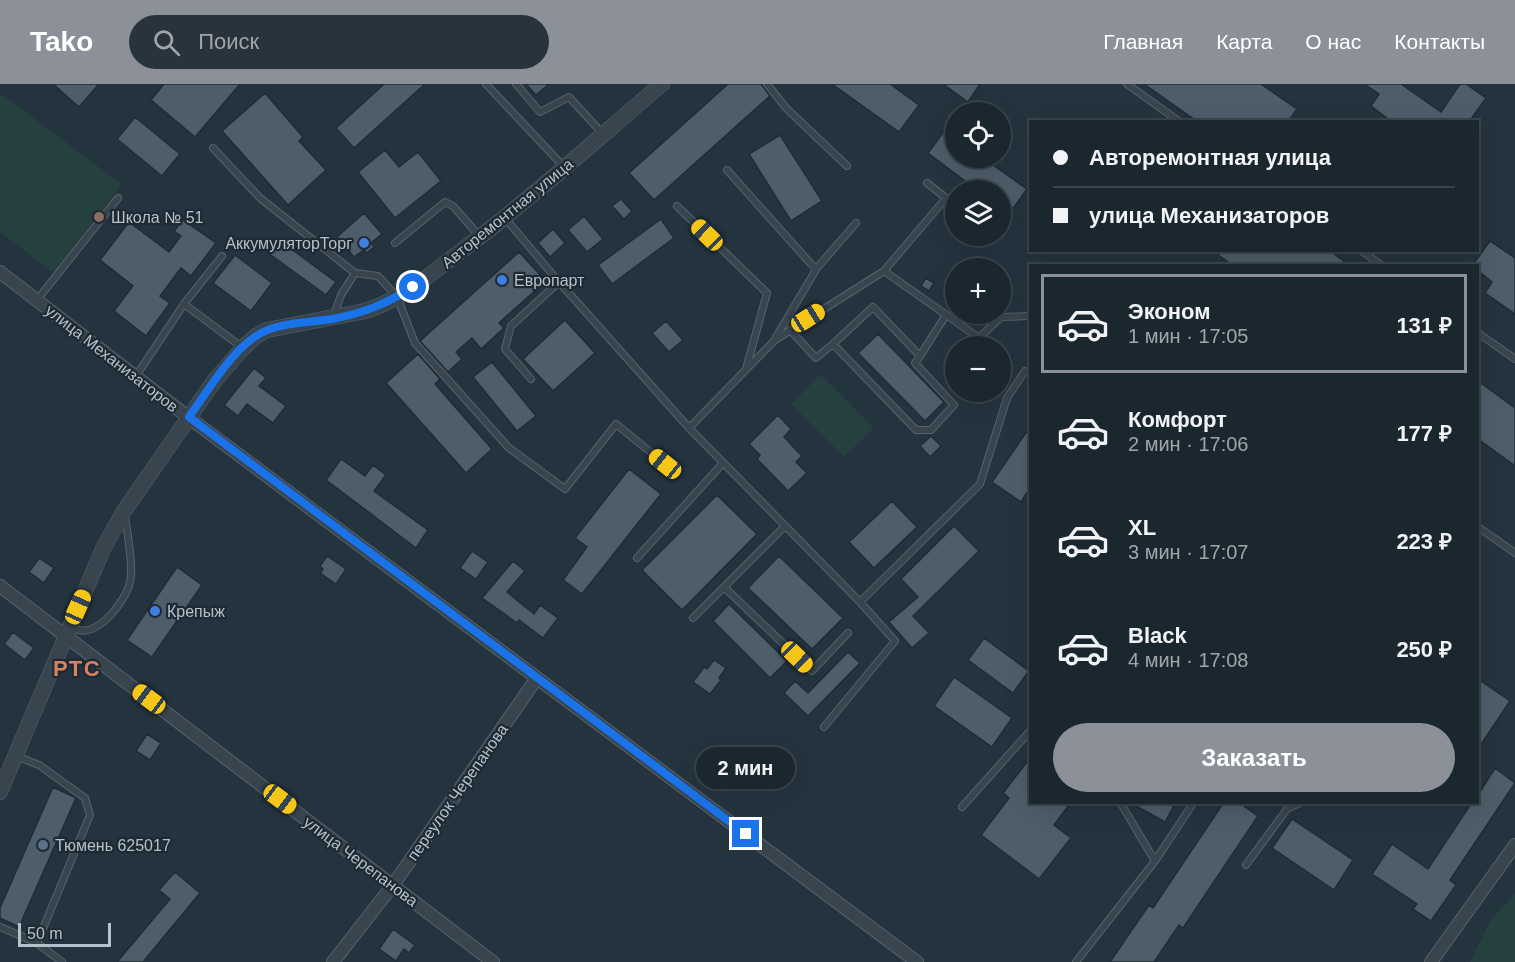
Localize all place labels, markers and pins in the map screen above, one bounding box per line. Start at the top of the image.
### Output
place label: Школа № 51 [111,209,204,226]
marker: Школа № 51 [92,210,106,224]
place label: АккумуляторТорг [225,235,352,252]
marker: АккумуляторТорг [357,236,371,250]
place label: Европарт [514,272,585,289]
marker: Европарт [495,273,509,287]
place label: Крепыж [167,603,225,620]
marker: Крепыж [148,604,162,618]
place label: Тюмень 625017 [55,837,171,854]
marker: Тюмень 625017 [36,838,50,852]

